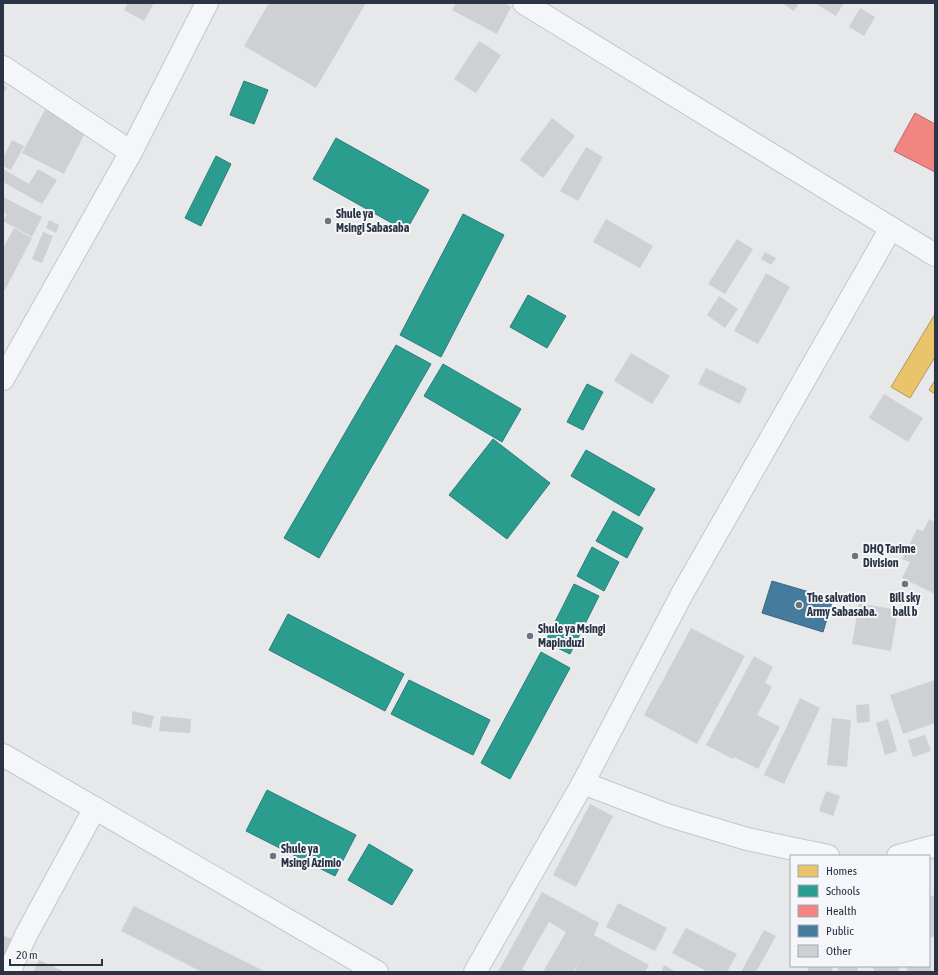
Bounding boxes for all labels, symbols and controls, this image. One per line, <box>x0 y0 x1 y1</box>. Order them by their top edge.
place label: Shule ya Msingi Sabasaba <box>336 207 410 235</box>
marker: Shule ya Msingi Sabasaba <box>323 216 333 226</box>
place label: DHQ Tarime Division <box>863 542 916 570</box>
marker: DHQ Tarime Division <box>850 551 860 561</box>
marker: Bill sky ball b <box>900 579 910 589</box>
place label: The salvation Army Sabasaba. <box>806 591 877 619</box>
place label: Bill sky ball b <box>890 591 921 619</box>
marker: The salvation Army Sabasaba. <box>794 600 804 610</box>
place label: Shule ya Msingi Mapinduzi <box>538 622 606 650</box>
marker: Shule ya Msingi Mapinduzi <box>525 631 535 641</box>
place label: Shule ya Msingi Azimio <box>281 842 342 870</box>
marker: Shule ya Msingi Azimio <box>268 851 278 861</box>
legend <box>790 855 930 967</box>
text: Homes <box>826 864 857 878</box>
text: Schools <box>826 884 860 898</box>
text: Health <box>826 904 856 918</box>
text: Public <box>826 924 854 938</box>
scale bar <box>10 941 102 967</box>
text: Other <box>826 944 852 958</box>
text: 20 m <box>16 948 38 962</box>

